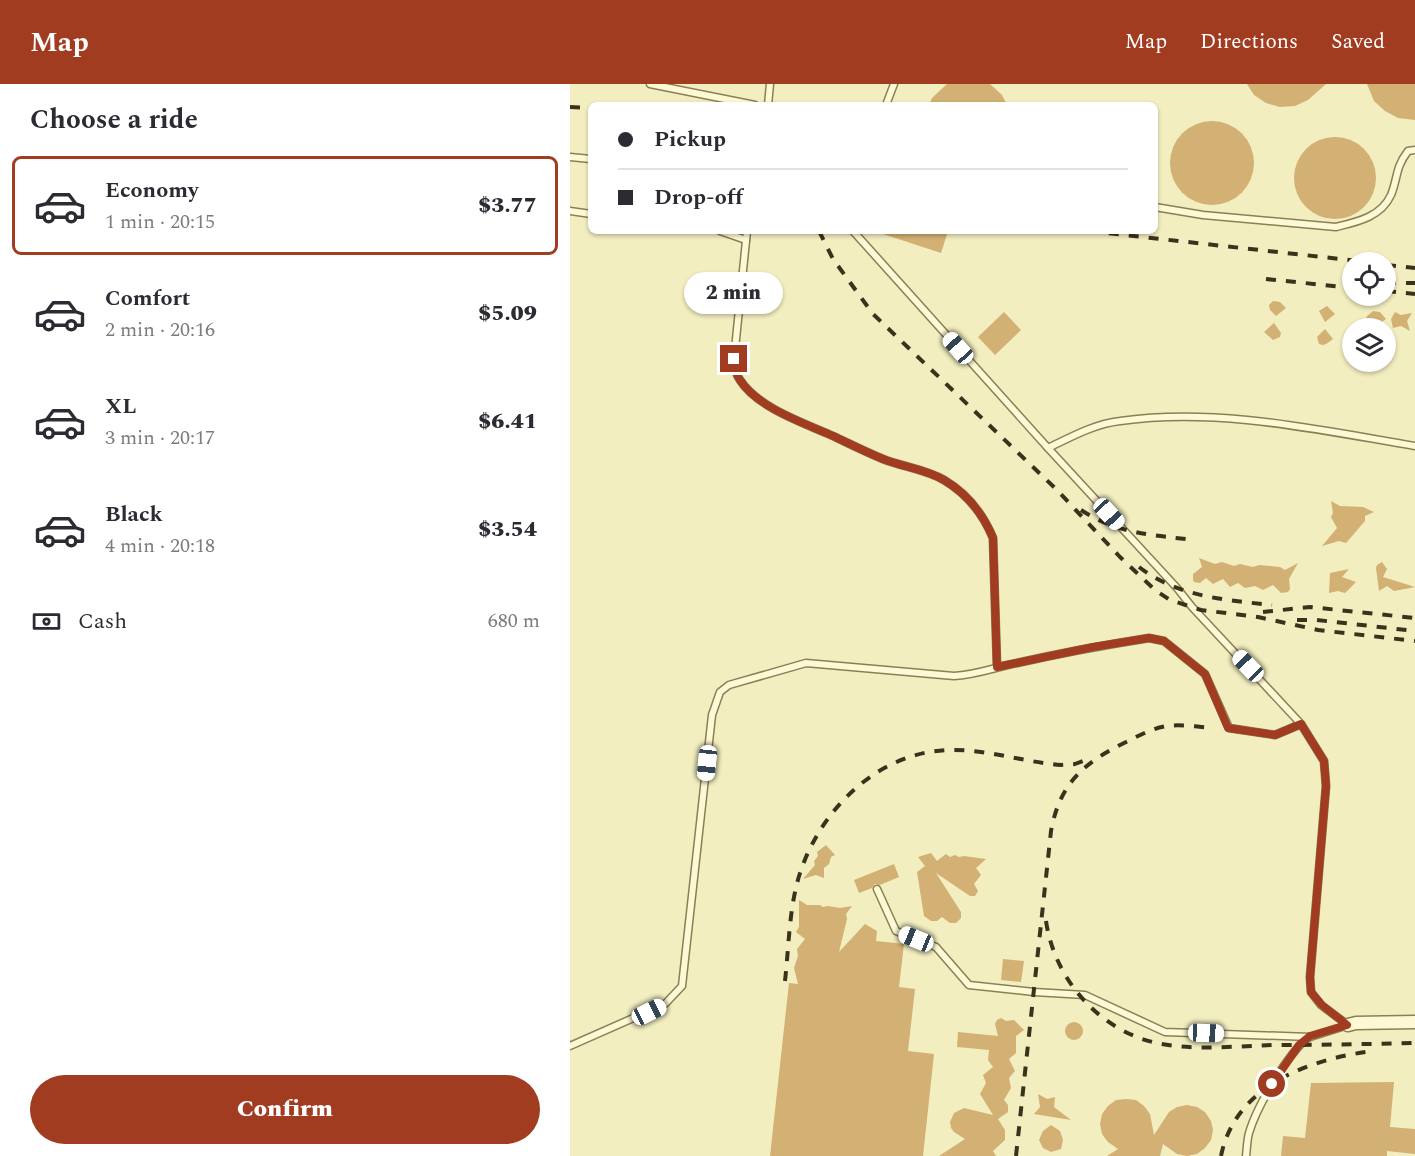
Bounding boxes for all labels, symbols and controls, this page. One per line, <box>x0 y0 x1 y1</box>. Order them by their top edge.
text: Map <box>30 21 89 64</box>
text: Map <box>1125 26 1167 58</box>
text: Directions <box>1200 26 1298 58</box>
text: Saved <box>1331 26 1385 58</box>
text: Choose a ride <box>30 99 198 141</box>
text: Pickup <box>654 123 726 156</box>
text: Economy <box>105 174 198 207</box>
icon: car <box>33 179 87 233</box>
text: Drop-off <box>654 181 743 214</box>
text: $3.77 <box>478 189 537 222</box>
text: 1 min · 20:15 <box>105 207 215 237</box>
map controls <box>1342 252 1396 372</box>
button: locate <box>1342 252 1396 306</box>
callout: 2 min <box>684 272 783 314</box>
text: 2 min <box>706 278 761 308</box>
text: Comfort <box>105 282 190 315</box>
icon: car <box>33 287 87 341</box>
text: $5.09 <box>478 297 537 330</box>
text: 2 min · 20:16 <box>105 315 215 345</box>
button: layers <box>1342 318 1396 372</box>
car <box>939 329 977 367</box>
route end <box>720 345 747 372</box>
text: XL <box>105 390 136 423</box>
icon: car <box>33 395 87 449</box>
text: $6.41 <box>478 405 537 438</box>
text: 3 min · 20:17 <box>105 423 215 453</box>
car <box>1090 495 1128 533</box>
text: Black <box>105 498 163 531</box>
icon: car <box>33 503 87 557</box>
text: $3.54 <box>478 513 537 546</box>
text: 4 min · 20:18 <box>105 531 215 561</box>
icon: cash <box>30 605 63 638</box>
text: Cash <box>78 605 127 638</box>
text: 680 m <box>488 606 540 636</box>
car <box>1229 647 1267 685</box>
car <box>696 744 718 782</box>
car <box>896 924 936 954</box>
car <box>629 996 669 1028</box>
car <box>1188 1023 1224 1043</box>
route start <box>1258 1070 1285 1097</box>
button: Confirm <box>30 1075 540 1144</box>

